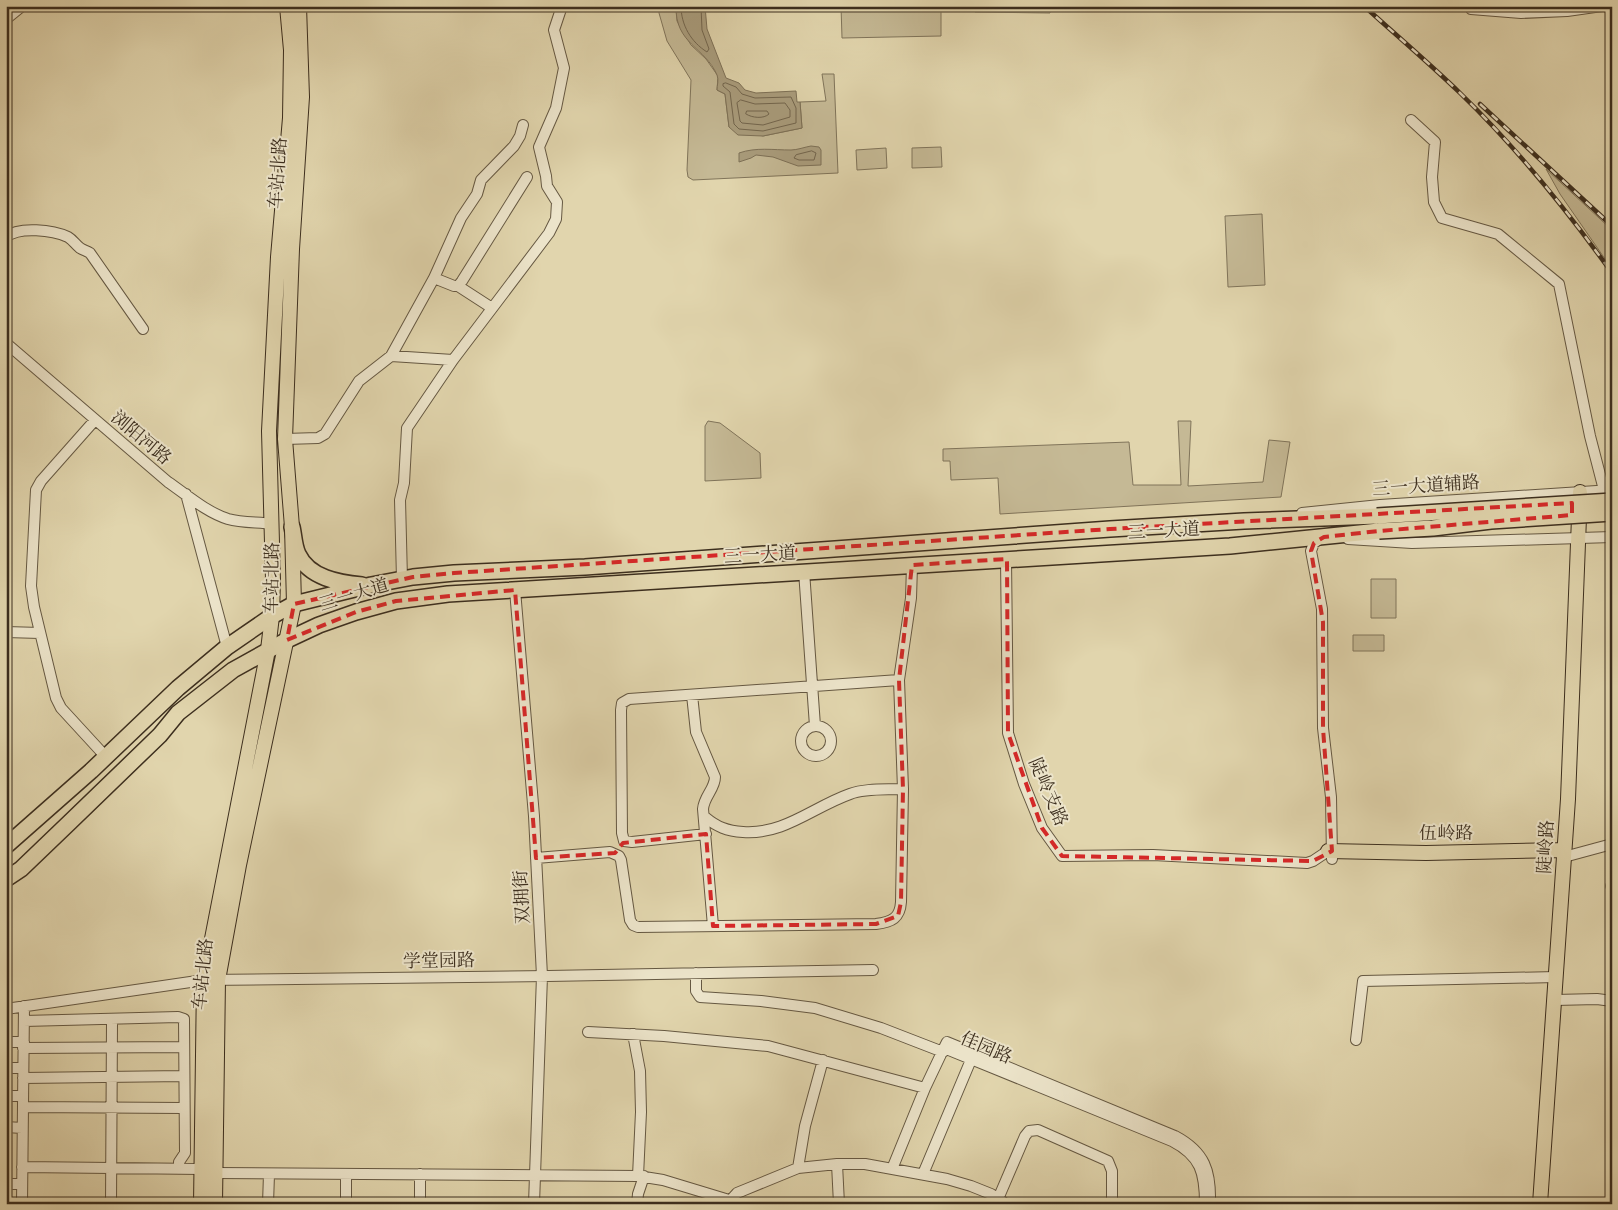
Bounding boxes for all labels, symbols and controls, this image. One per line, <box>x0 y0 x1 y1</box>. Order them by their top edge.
street label: 车站北路 <box>264 136 292 210</box>
street label: 浏阳河路 <box>106 406 176 470</box>
street label: 三一大道辅路 <box>1371 471 1481 501</box>
street label: 三一大道 <box>1127 518 1201 544</box>
street label: 车站北路 <box>260 542 284 614</box>
street label: 三一大道 <box>723 542 797 568</box>
street label: 三一大道 <box>316 573 392 617</box>
street label: 陡岭支路 <box>1023 754 1073 830</box>
street label: 陡岭路 <box>1533 819 1559 875</box>
street label: 伍岭路 <box>1419 822 1473 845</box>
street label: 双拥街 <box>509 869 535 925</box>
street label: 车站北路 <box>188 937 218 1011</box>
street label: 学堂园路 <box>403 949 475 973</box>
street label: 佳园路 <box>957 1027 1015 1069</box>

